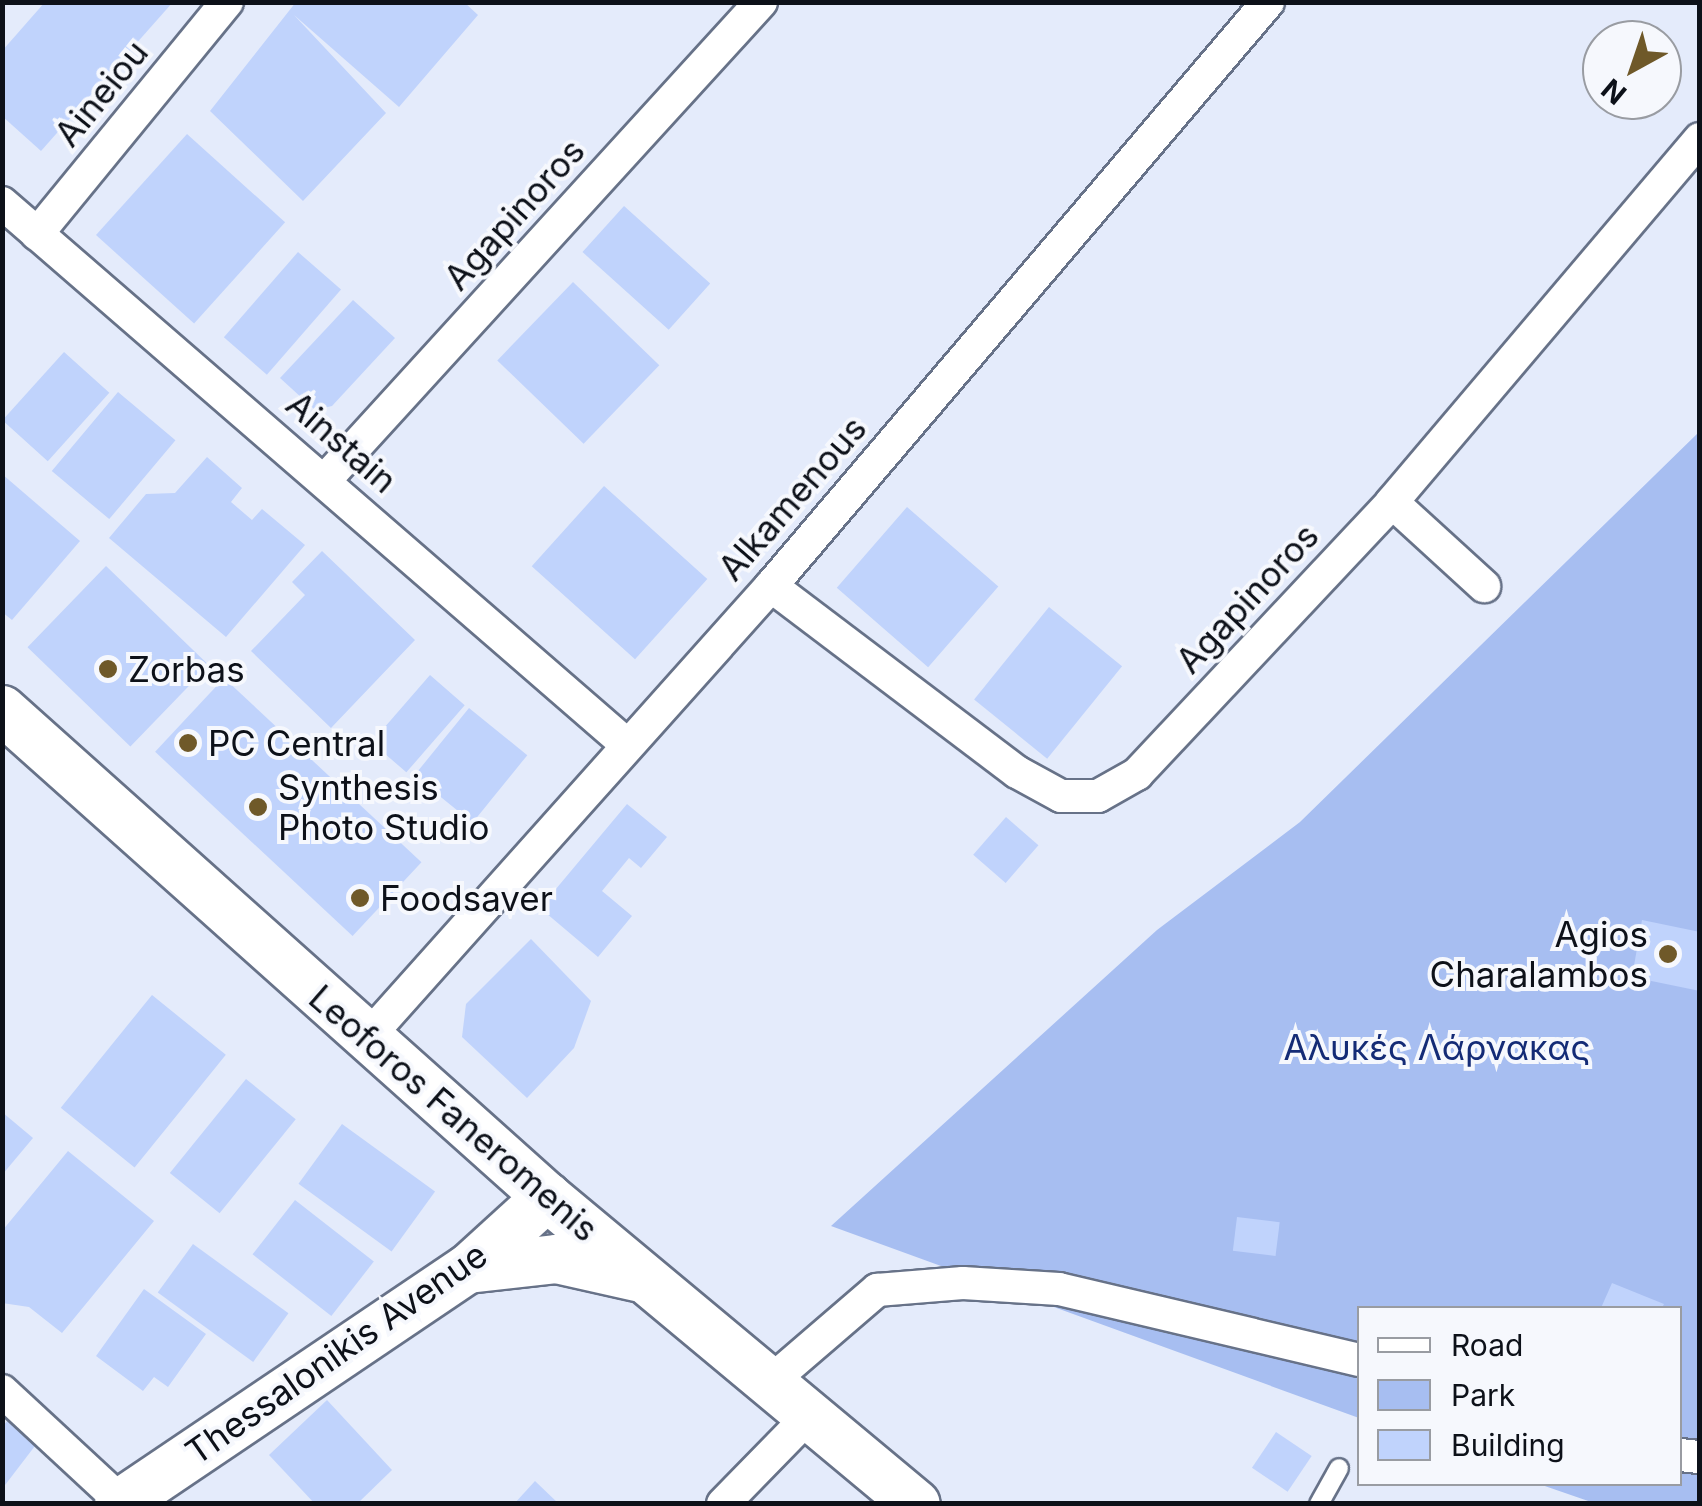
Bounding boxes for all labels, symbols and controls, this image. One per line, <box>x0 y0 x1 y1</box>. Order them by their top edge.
north arrow <box>1582 20 1682 120</box>
street label: Aineiou <box>46 32 156 154</box>
text: N <box>1595 72 1633 111</box>
street label: Agapinoros <box>435 130 593 298</box>
street label: Ainstain <box>278 383 406 501</box>
street label: Alkamenous <box>709 407 875 589</box>
street label: Agapinoros <box>1167 515 1327 681</box>
place label: Zorbas <box>128 648 245 690</box>
marker: Zorbas <box>97 658 119 680</box>
place label: PC Central <box>208 722 385 764</box>
marker: PC Central <box>177 732 199 754</box>
place label: Synthesis Photo Studio <box>278 766 489 848</box>
marker: Synthesis Photo Studio <box>247 796 269 818</box>
place label: Foodsaver <box>380 877 553 919</box>
marker: Foodsaver <box>349 887 371 909</box>
place label: Agios Charalambos <box>1430 913 1648 995</box>
marker: Agios Charalambos <box>1657 943 1679 965</box>
street label: Leoforos Faneromenis <box>301 976 607 1250</box>
park label: Αλυκές Λάρνακας <box>1283 1026 1591 1068</box>
street label: Thessalonikis Avenue <box>177 1233 495 1473</box>
legend <box>1357 1306 1682 1486</box>
text: Road <box>1451 1327 1523 1363</box>
text: Park <box>1451 1377 1515 1413</box>
text: Building <box>1451 1427 1565 1463</box>

